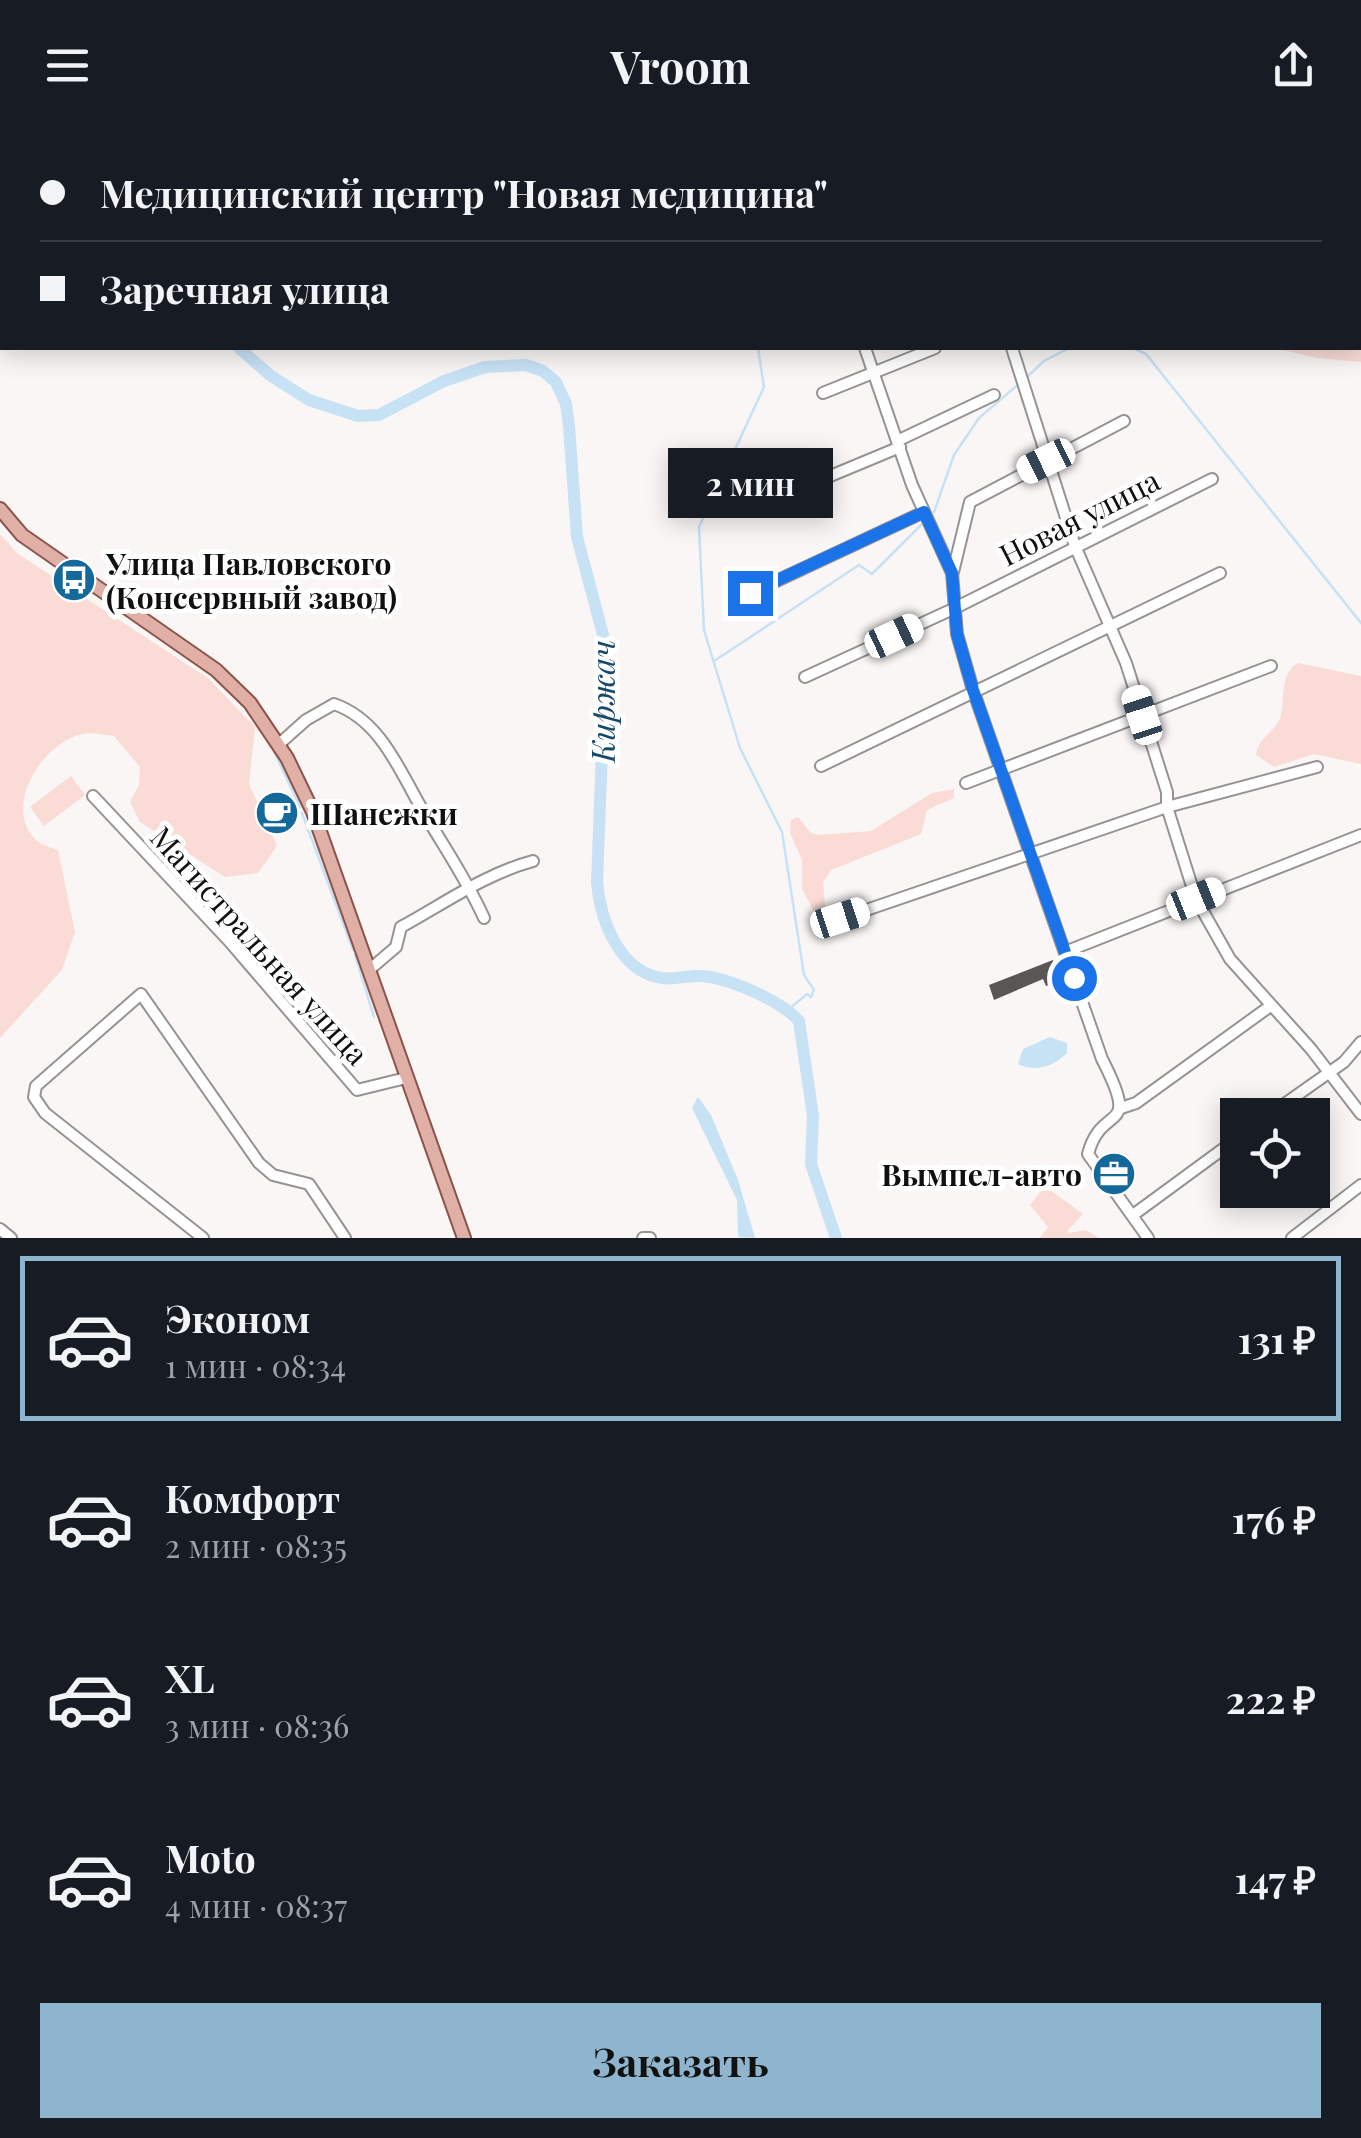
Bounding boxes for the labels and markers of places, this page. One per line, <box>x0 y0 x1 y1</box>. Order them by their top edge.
place label: Улица Павловского (Консервный завод) <box>105 543 397 617</box>
bus stop icon: Улица Павловского (Консервный завод) <box>51 557 97 603</box>
cafe icon: Шанежки <box>254 790 300 836</box>
place label: Шанежки <box>310 793 458 833</box>
office icon: Вымпел-авто <box>1091 1151 1137 1197</box>
place label: Вымпел-авто <box>881 1154 1082 1194</box>

